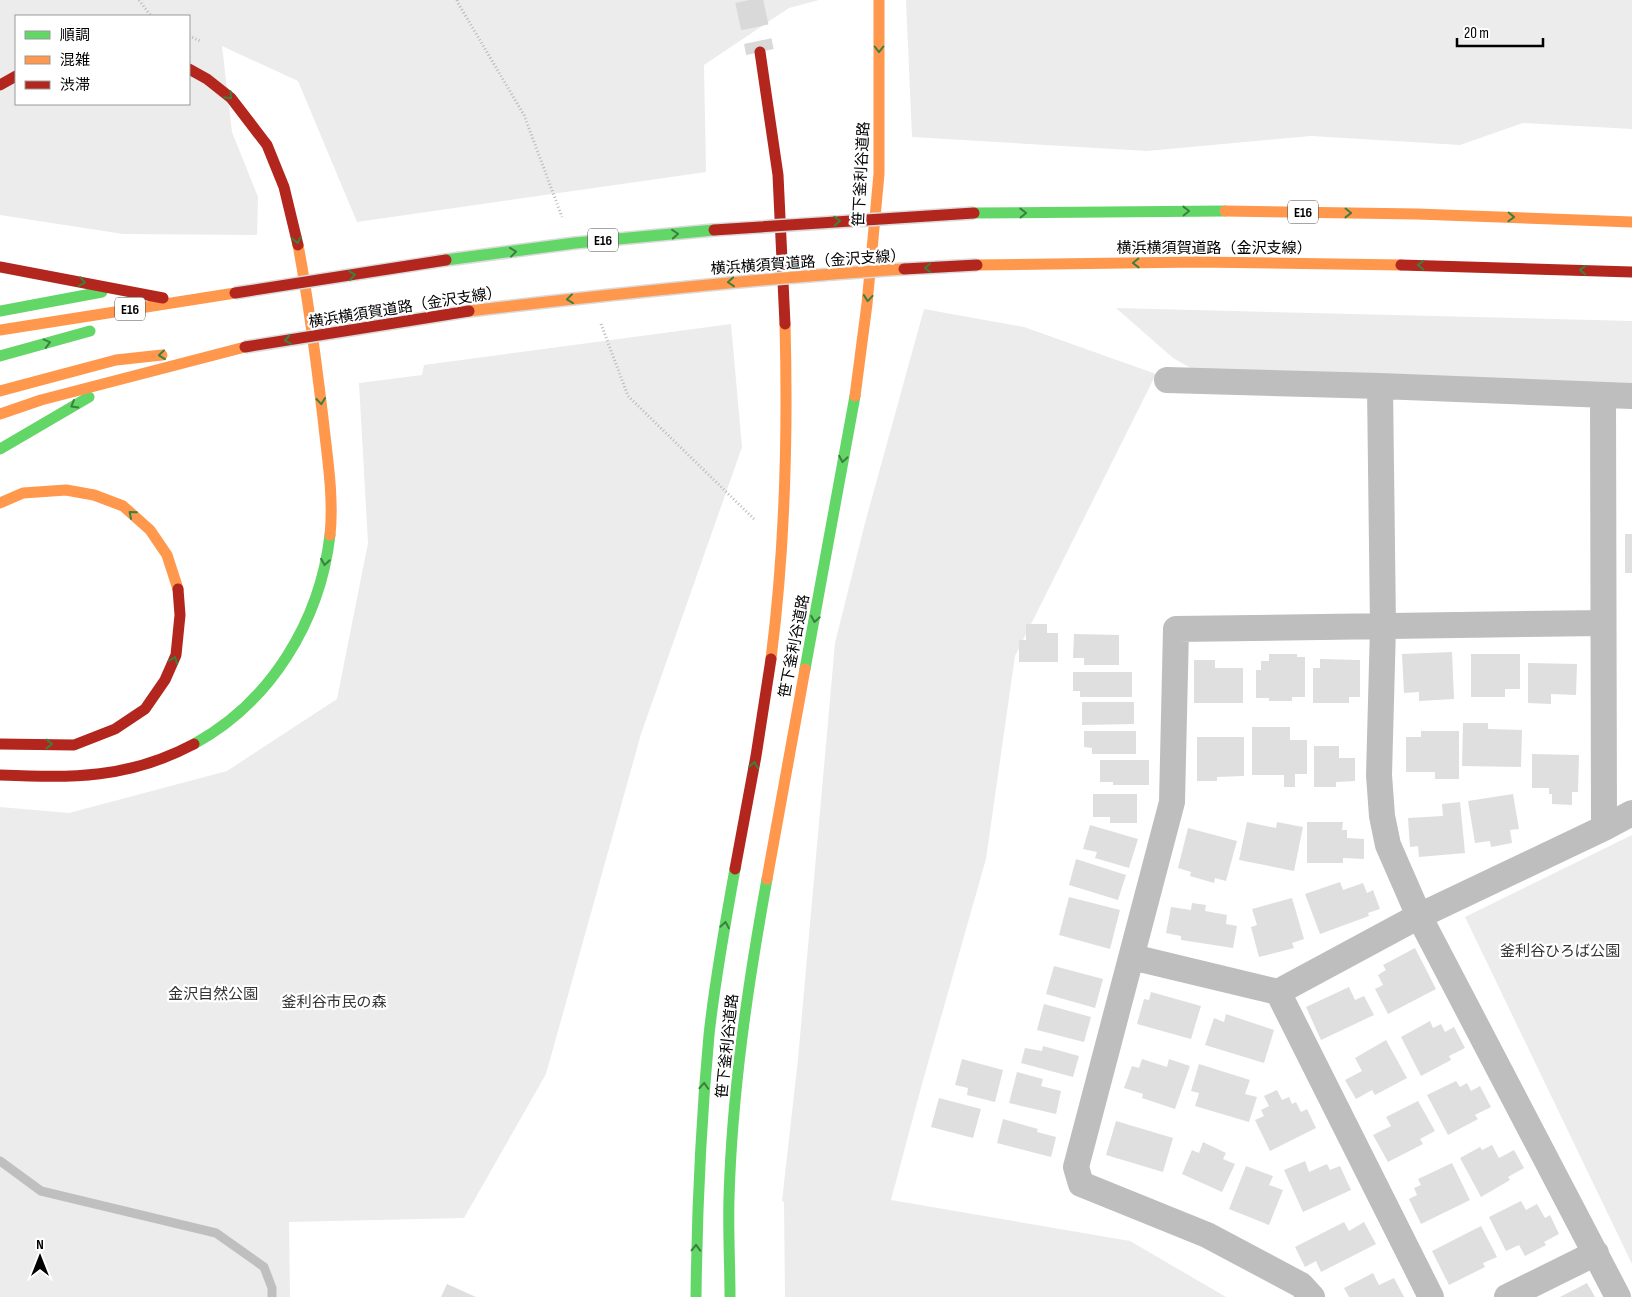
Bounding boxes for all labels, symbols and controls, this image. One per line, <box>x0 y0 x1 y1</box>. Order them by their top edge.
legend <box>15 15 190 105</box>
scale bar <box>1457 15 1543 47</box>
text: 20 m <box>1464 24 1489 43</box>
text: 順調 <box>60 26 90 45</box>
one-way arrow <box>874 45 884 53</box>
text: 混雑 <box>60 51 90 70</box>
text: 渋滞 <box>60 76 90 95</box>
one-way arrow <box>223 90 232 99</box>
street label: 笹下釜利谷道路 <box>849 121 874 227</box>
road number: E16 <box>1288 200 1318 223</box>
one-way arrow <box>1182 206 1190 216</box>
one-way arrow <box>1019 207 1027 218</box>
one-way arrow <box>1344 208 1352 218</box>
one-way arrow <box>1507 212 1515 223</box>
one-way arrow <box>833 216 841 227</box>
road number: E16 <box>588 228 618 252</box>
one-way arrow <box>671 228 679 239</box>
one-way arrow <box>291 235 302 244</box>
street label: 横浜横須賀道路（金沢支線） <box>1116 239 1312 258</box>
street label: 横浜横須賀道路（金沢支線） <box>710 246 906 279</box>
one-way arrow <box>509 247 517 258</box>
one-way arrow <box>1132 258 1140 268</box>
one-way arrow <box>1417 260 1424 270</box>
one-way arrow <box>924 263 932 274</box>
one-way arrow <box>1579 265 1587 276</box>
one-way arrow <box>348 270 357 280</box>
one-way arrow <box>78 276 87 287</box>
one-way arrow <box>727 276 735 287</box>
street label: 横浜横須賀道路（金沢支線） <box>307 283 503 332</box>
one-way arrow <box>566 293 574 304</box>
one-way arrow <box>862 295 873 303</box>
road number: E16 <box>115 298 145 320</box>
one-way arrow <box>284 334 292 345</box>
one-way arrow <box>43 338 51 349</box>
one-way arrow <box>158 349 166 360</box>
one-way arrow <box>315 397 326 405</box>
one-way arrow <box>70 399 79 409</box>
one-way arrow <box>839 455 849 463</box>
one-way arrow <box>128 511 137 520</box>
one-way arrow <box>321 558 331 567</box>
street label: 笹下釜利谷道路 <box>775 593 814 699</box>
one-way arrow <box>810 614 820 623</box>
one-way arrow <box>168 656 178 665</box>
one-way arrow <box>45 739 53 749</box>
one-way arrow <box>749 761 759 769</box>
one-way arrow <box>720 921 730 929</box>
park label: 釜利谷ひろば公園 <box>1500 942 1620 961</box>
park label: 金沢自然公園 <box>168 985 258 1004</box>
park label: 釜利谷市民の森 <box>281 993 387 1012</box>
street label: 笹下釜利谷道路 <box>713 993 742 1099</box>
one-way arrow <box>698 1082 709 1090</box>
north arrow <box>15 1232 65 1282</box>
text: N <box>36 1236 44 1253</box>
one-way arrow <box>691 1244 701 1252</box>

